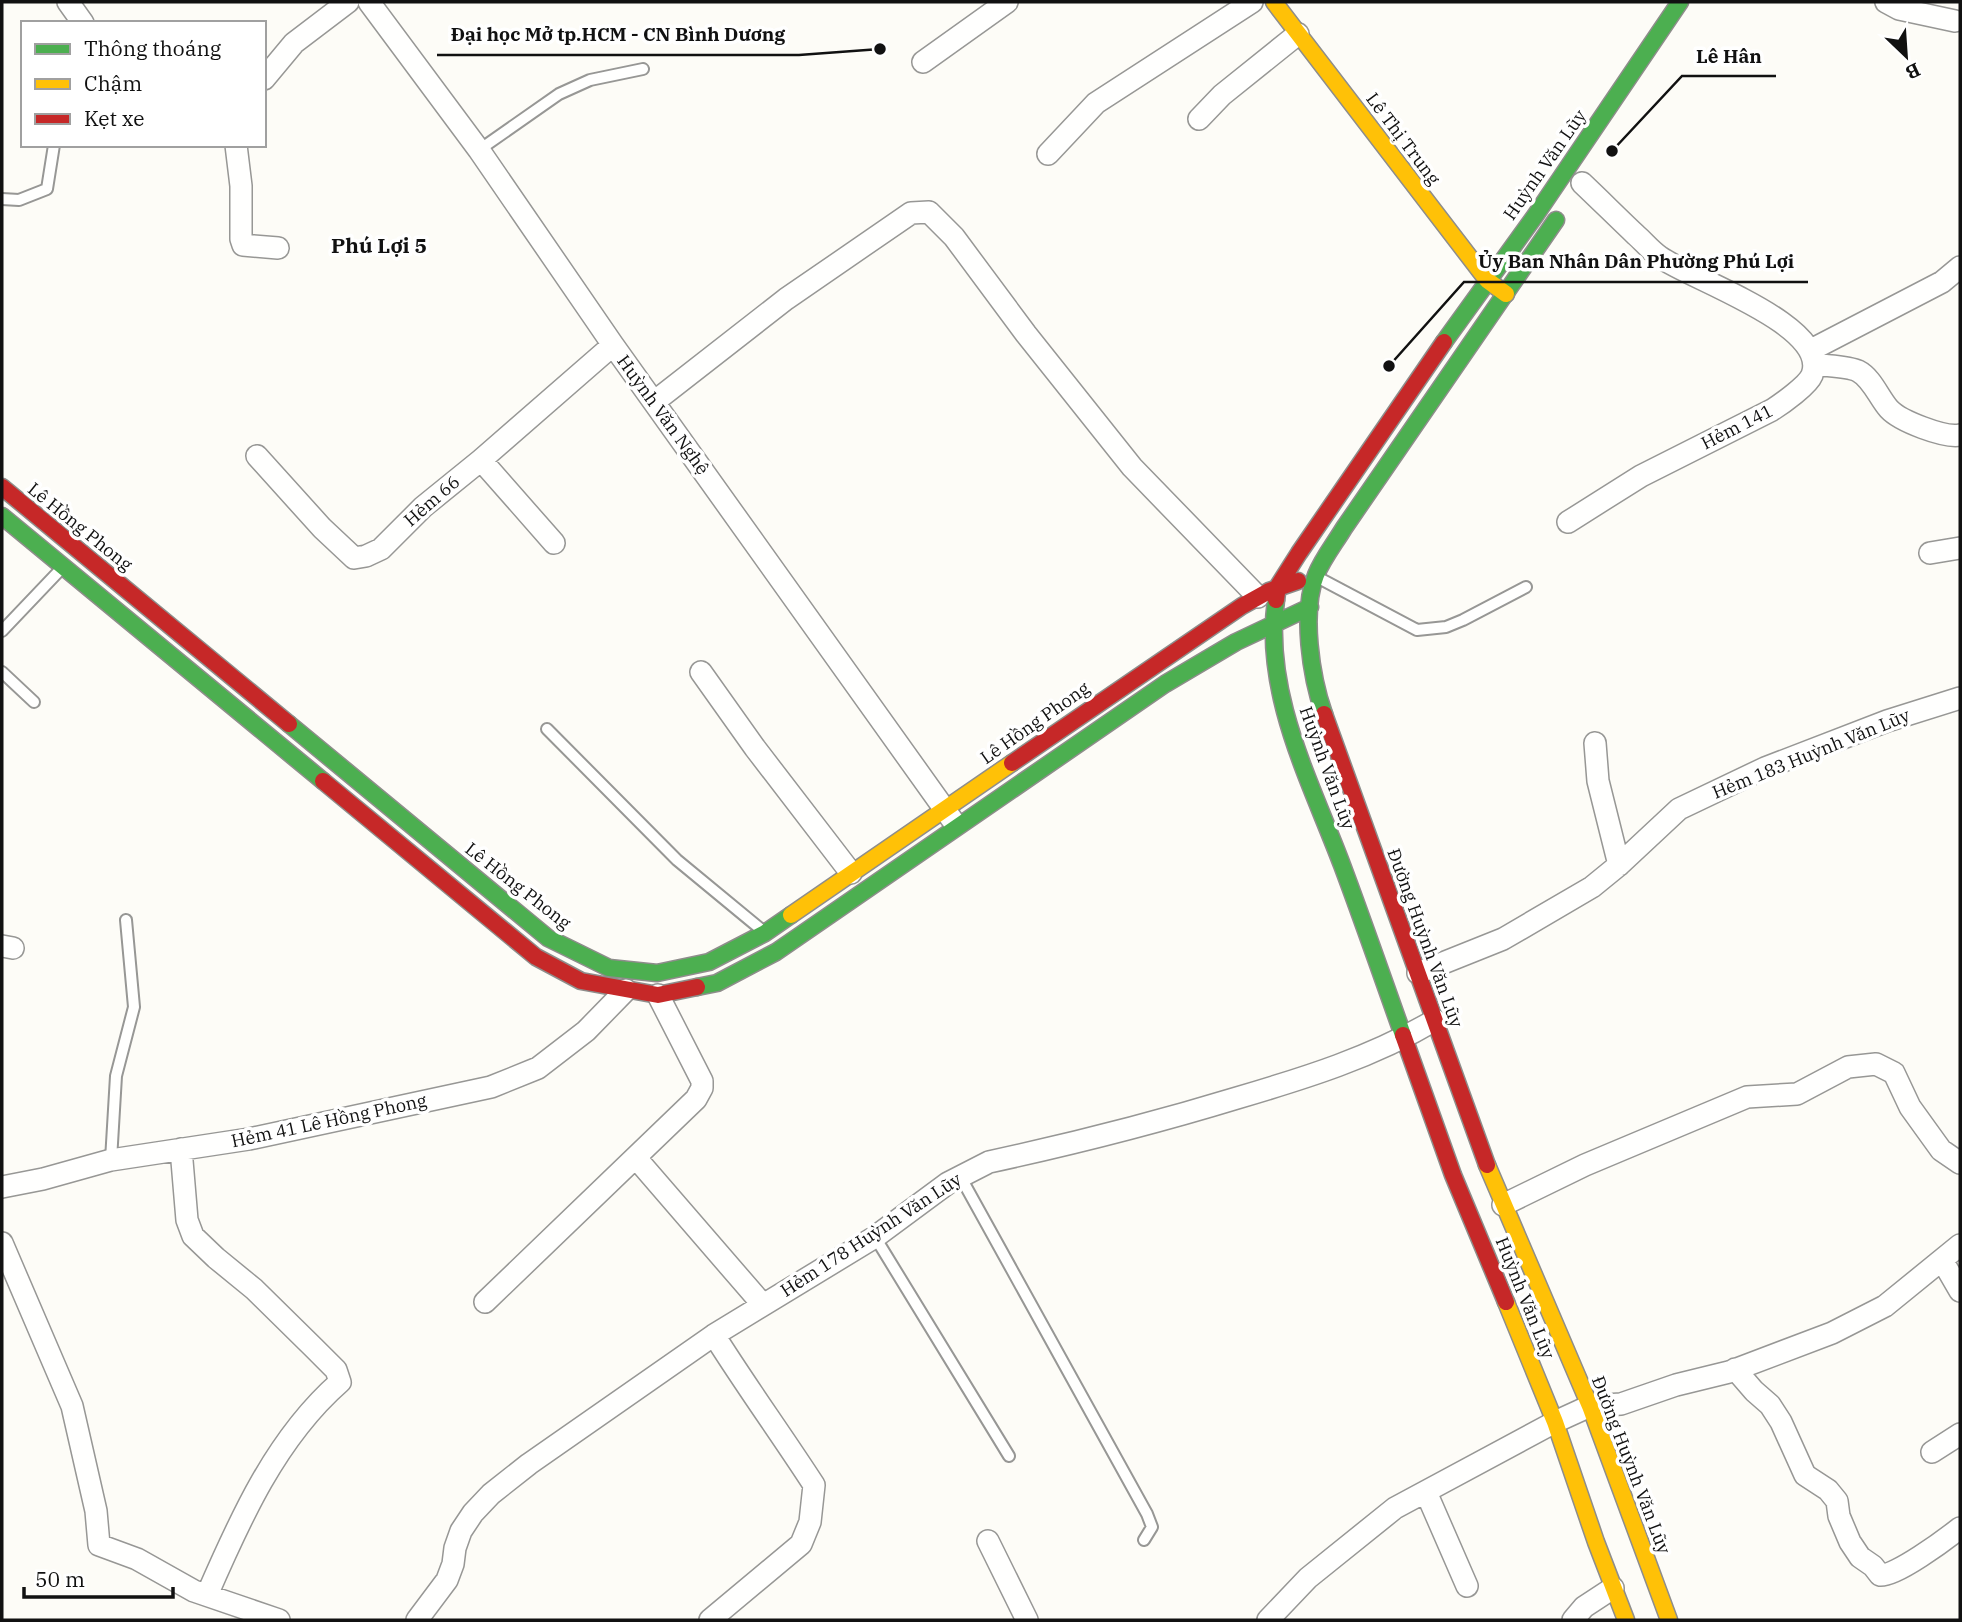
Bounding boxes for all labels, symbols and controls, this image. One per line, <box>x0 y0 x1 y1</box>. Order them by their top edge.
callout: Đại học Mở tp.HCM - CN Bình Dương <box>437 15 799 55</box>
legend <box>21 21 266 147</box>
north arrow <box>1871 21 1941 91</box>
text: Đại học Mở tp.HCM - CN Bình Dương <box>451 22 785 46</box>
text: Thông thoáng <box>84 34 222 62</box>
callout: Lê Hân <box>1682 36 1776 76</box>
text: Lê Hân <box>1696 44 1762 68</box>
text: B <box>1902 58 1924 85</box>
text: Chậm <box>84 69 142 97</box>
street label: Lê Thị Trung <box>1361 88 1446 190</box>
text: Kẹt xe <box>84 104 145 132</box>
street label: Huỳnh Văn Lũy <box>1498 105 1591 224</box>
district label: Phú Lợi 5 <box>331 231 427 259</box>
callout: Ủy Ban Nhân Dân Phường Phú Lợi <box>1464 242 1808 282</box>
text: Ủy Ban Nhân Dân Phường Phú Lợi <box>1478 249 1794 273</box>
street label: Huỳnh Văn Nghệ <box>612 350 715 479</box>
street label: Hẻm 141 <box>1697 399 1777 454</box>
street label: Hẻm 66 <box>399 470 464 531</box>
street label: Lê Hồng Phong <box>23 477 138 576</box>
street label: Lê Hồng Phong <box>976 676 1094 769</box>
street label: Huỳnh Văn Lũy <box>1295 703 1361 833</box>
street label: Hẻm 183 Huỳnh Văn Lũy <box>1709 703 1913 804</box>
street label: Lê Hồng Phong <box>461 837 576 934</box>
street label: Đường Huỳnh Văn Lũy <box>1382 845 1469 1031</box>
street label: Hẻm 41 Lê Hồng Phong <box>229 1089 429 1152</box>
street label: Hẻm 178 Huỳnh Văn Lũy <box>776 1167 966 1302</box>
street label: Huỳnh Văn Lũy <box>1491 1234 1561 1362</box>
street label: Đường Huỳnh Văn Lũy <box>1587 1373 1676 1557</box>
scale bar <box>24 1556 173 1600</box>
text: 50 m <box>35 1565 85 1593</box>

